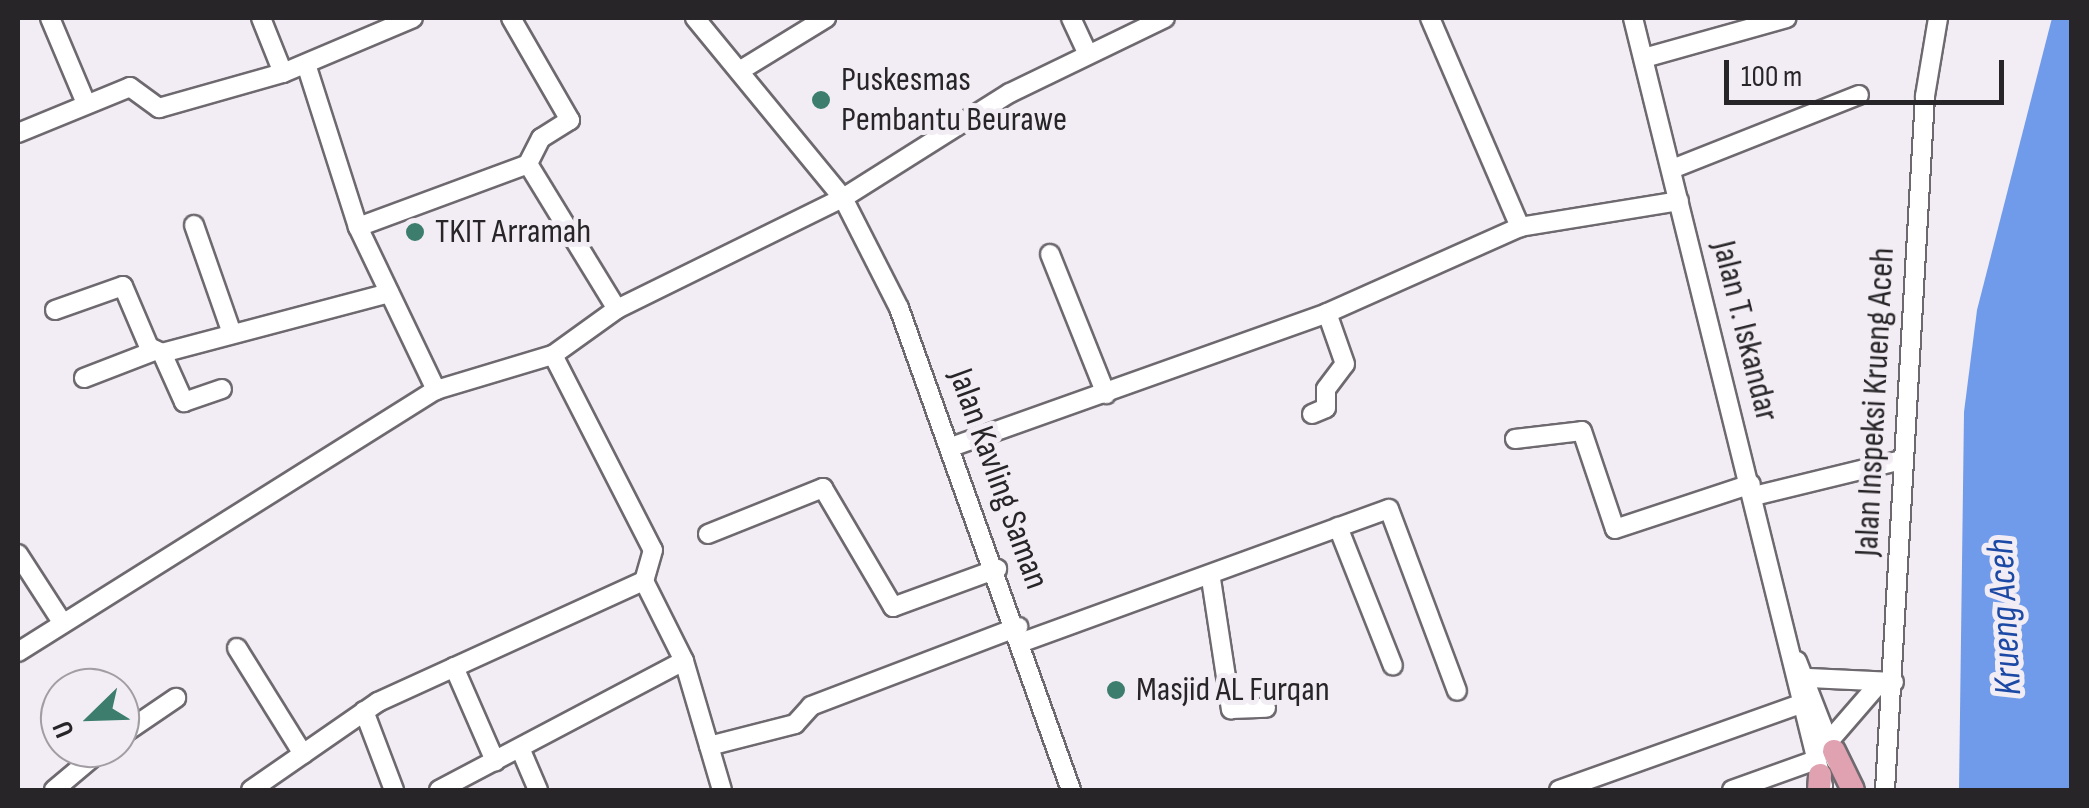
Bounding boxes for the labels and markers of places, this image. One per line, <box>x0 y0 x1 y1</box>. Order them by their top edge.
place label: Puskesmas Pembantu Beurawe <box>841 59 1067 141</box>
marker: Puskesmas Pembantu Beurawe <box>810 89 832 111</box>
place label: TKIT Arramah <box>435 211 591 253</box>
marker: TKIT Arramah <box>404 221 426 243</box>
place label: Masjid AL Furqan <box>1136 669 1330 711</box>
marker: Masjid AL Furqan <box>1105 679 1127 701</box>

